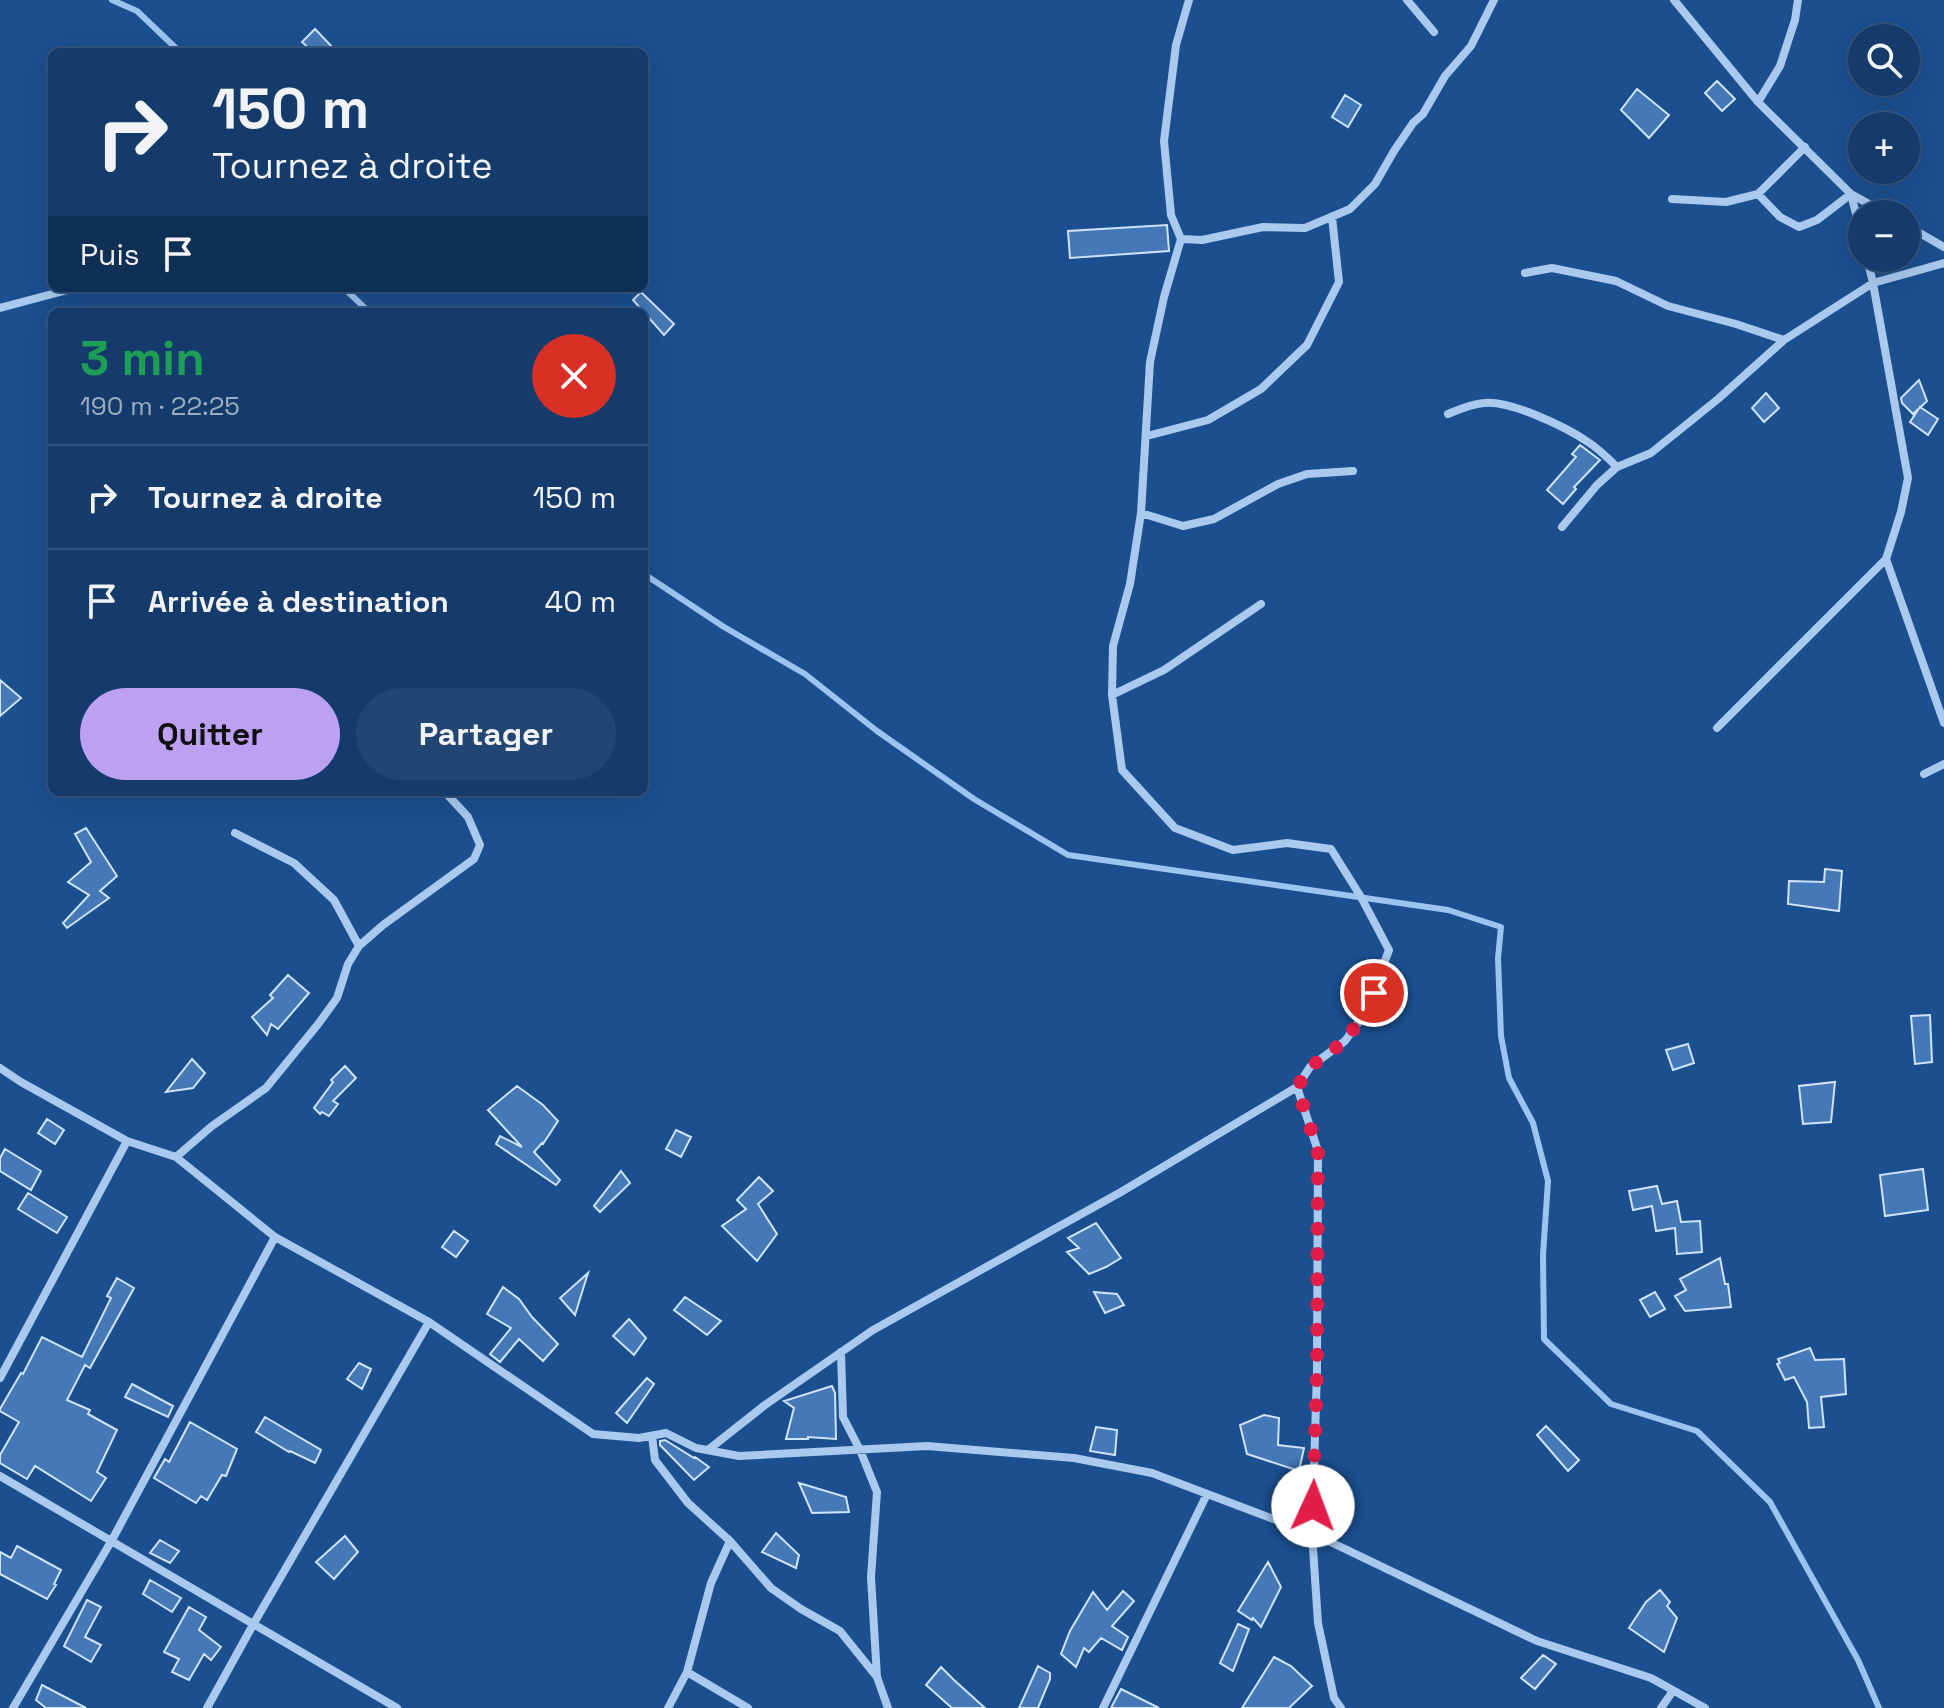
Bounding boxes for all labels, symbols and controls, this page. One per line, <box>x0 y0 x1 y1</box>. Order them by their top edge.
map controls <box>1848 24 1920 272</box>
button: search <box>1848 24 1920 96</box>
text: 150 m <box>212 73 369 144</box>
icon: right <box>80 80 184 184</box>
button: + <box>1848 112 1920 184</box>
text: Tournez à droite <box>212 143 493 189</box>
button: − <box>1848 200 1920 272</box>
icon: arrive <box>156 232 200 276</box>
text: Puis <box>80 235 140 274</box>
text: 3 min <box>80 328 205 389</box>
button: close <box>532 334 616 418</box>
text: 190 m · 22:25 <box>80 389 240 423</box>
icon: right <box>80 475 124 519</box>
text: Tournez à droite <box>148 478 382 517</box>
text: 150 m <box>533 478 616 517</box>
icon: arrive <box>80 579 124 623</box>
text: Arrivée à destination <box>148 582 449 621</box>
text: 40 m <box>545 582 616 621</box>
button: Quitter <box>80 688 340 780</box>
button: Partager <box>356 688 616 780</box>
pin <box>1340 959 1408 1027</box>
icon: arrive <box>1352 971 1396 1015</box>
position arrow <box>1271 1464 1355 1548</box>

